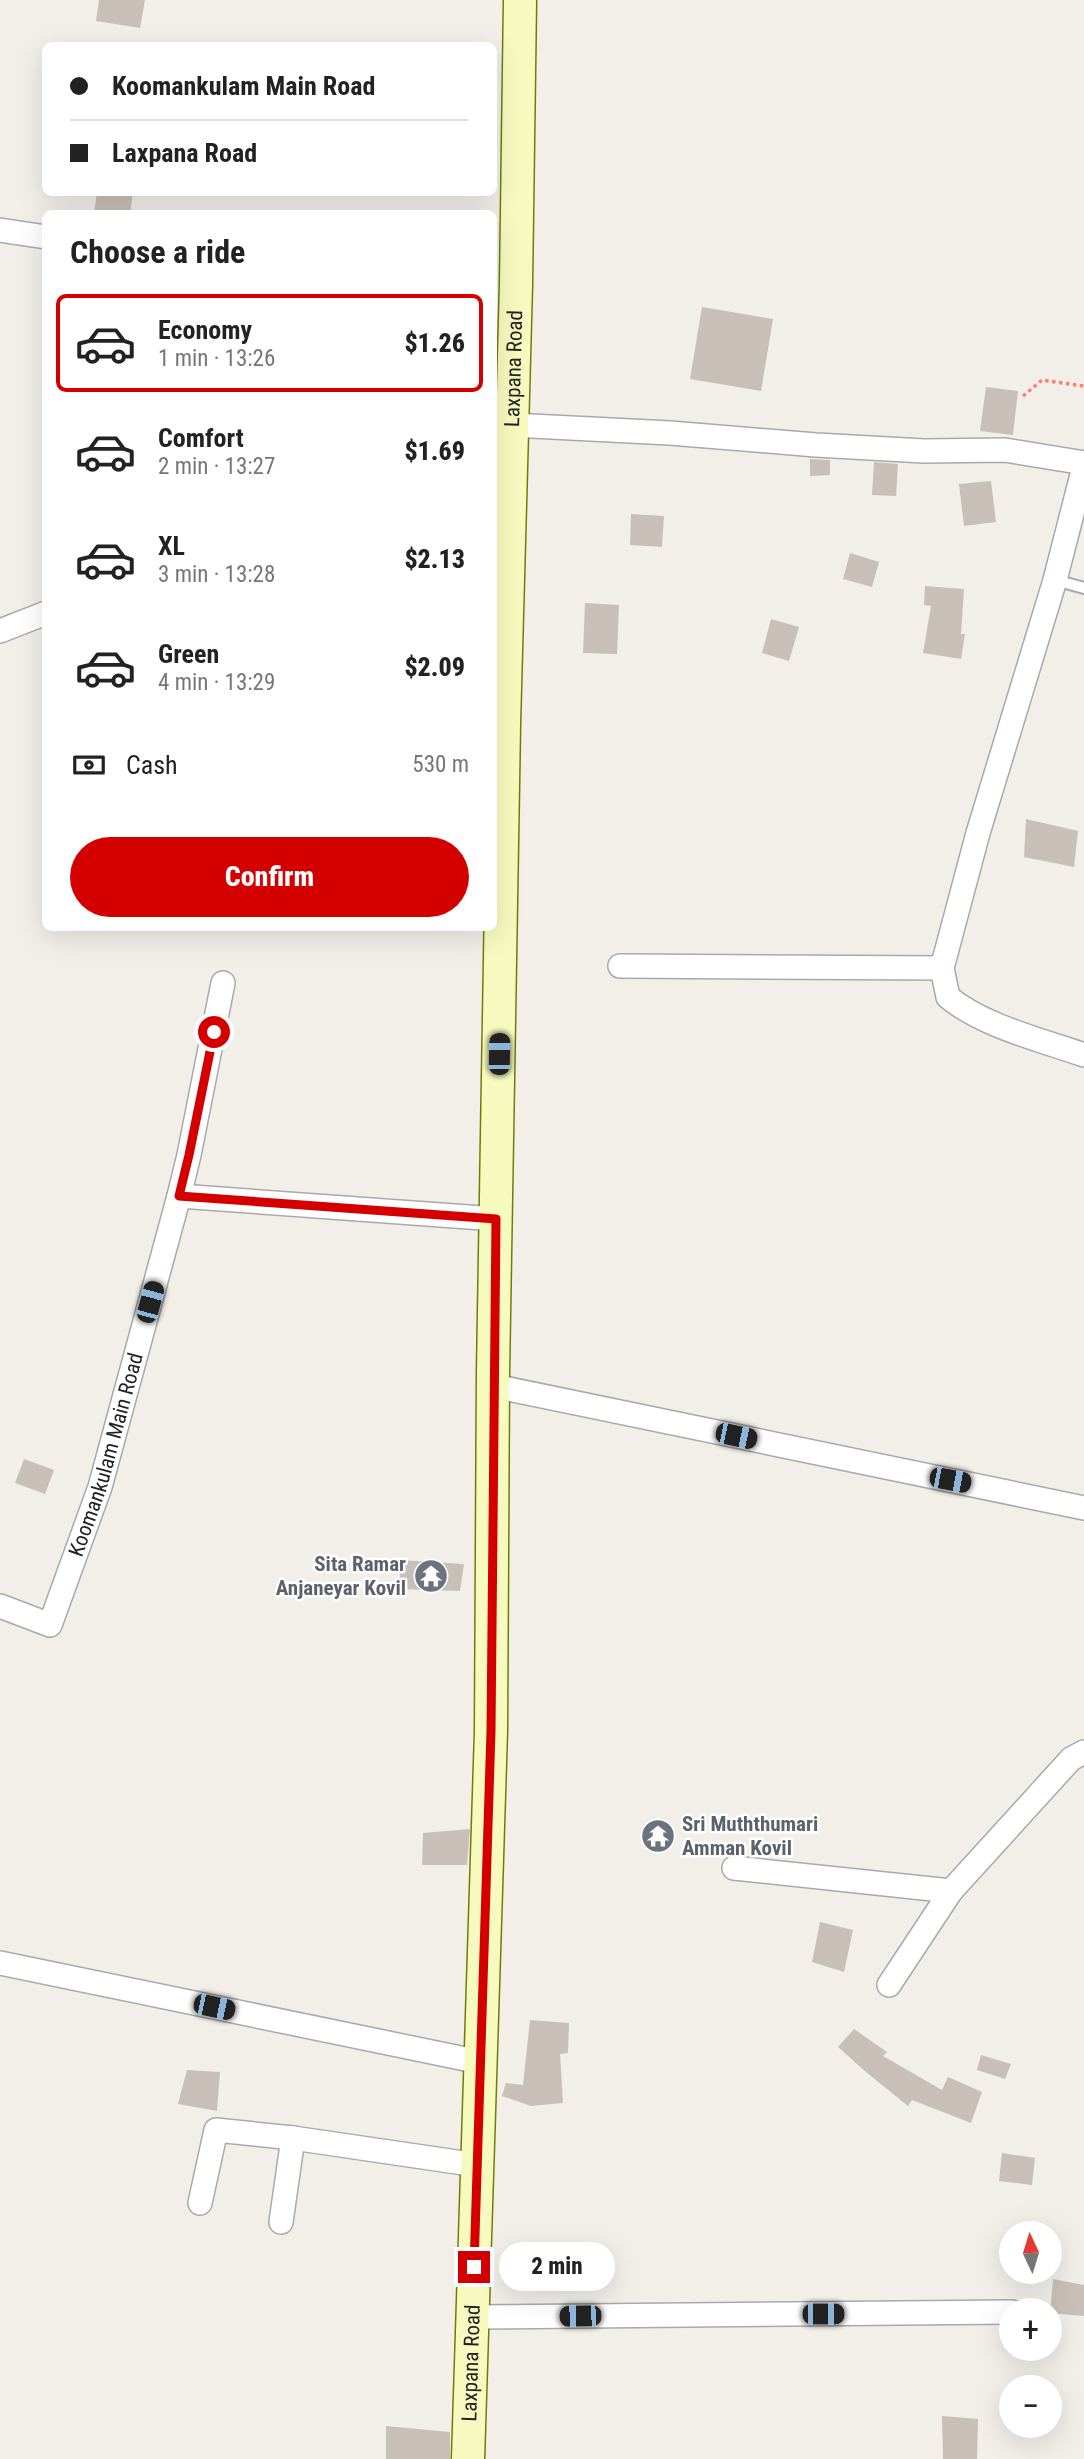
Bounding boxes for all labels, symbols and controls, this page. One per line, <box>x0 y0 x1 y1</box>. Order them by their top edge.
text: Koomankulam Main Road <box>112 71 375 101</box>
text: Laxpana Road <box>112 138 257 168</box>
text: Choose a ride <box>70 233 245 271</box>
street label: Laxpana Road <box>500 310 527 427</box>
icon: car <box>74 312 137 375</box>
text: Economy <box>158 315 252 345</box>
text: $1.26 <box>404 328 465 358</box>
text: 1 min · 13:26 <box>158 345 275 372</box>
icon: car <box>74 420 137 483</box>
text: Comfort <box>158 423 244 453</box>
text: $1.69 <box>404 436 465 466</box>
text: 2 min · 13:27 <box>158 453 275 480</box>
icon: car <box>74 528 137 591</box>
text: XL <box>158 531 185 561</box>
text: $2.13 <box>404 544 465 574</box>
text: 3 min · 13:28 <box>158 561 275 588</box>
icon: car <box>74 636 137 699</box>
text: Green <box>158 639 219 669</box>
text: $2.09 <box>404 652 465 682</box>
text: 4 min · 13:29 <box>158 669 275 696</box>
icon: cash <box>70 746 108 784</box>
text: Cash <box>126 750 178 780</box>
text: 530 m <box>412 751 469 778</box>
button: Confirm <box>70 837 469 917</box>
route start <box>198 1016 230 1048</box>
car <box>489 1033 510 1075</box>
car <box>135 1279 166 1325</box>
street label: Koomankulam Main Road <box>64 1350 148 1560</box>
car <box>714 1421 759 1451</box>
car <box>928 1466 973 1494</box>
place label: Sita Ramar Anjaneyar Kovil <box>276 1552 406 1600</box>
temple icon: Sita Ramar Anjaneyar Kovil <box>412 1557 450 1595</box>
place label: Sri Muththumari Amman Kovil <box>682 1812 818 1860</box>
temple icon: Sri Muththumari Amman Kovil <box>639 1817 677 1855</box>
car <box>192 1992 237 2022</box>
north arrow <box>999 2221 1062 2284</box>
map controls <box>999 2221 1062 2438</box>
callout: 2 min <box>498 2242 614 2292</box>
route end <box>458 2251 490 2283</box>
text: 2 min <box>531 2253 583 2280</box>
button: + <box>999 2298 1062 2361</box>
street label: Laxpana Road <box>457 2304 485 2422</box>
car <box>803 2304 845 2325</box>
car <box>559 2305 602 2327</box>
button: − <box>999 2375 1062 2438</box>

